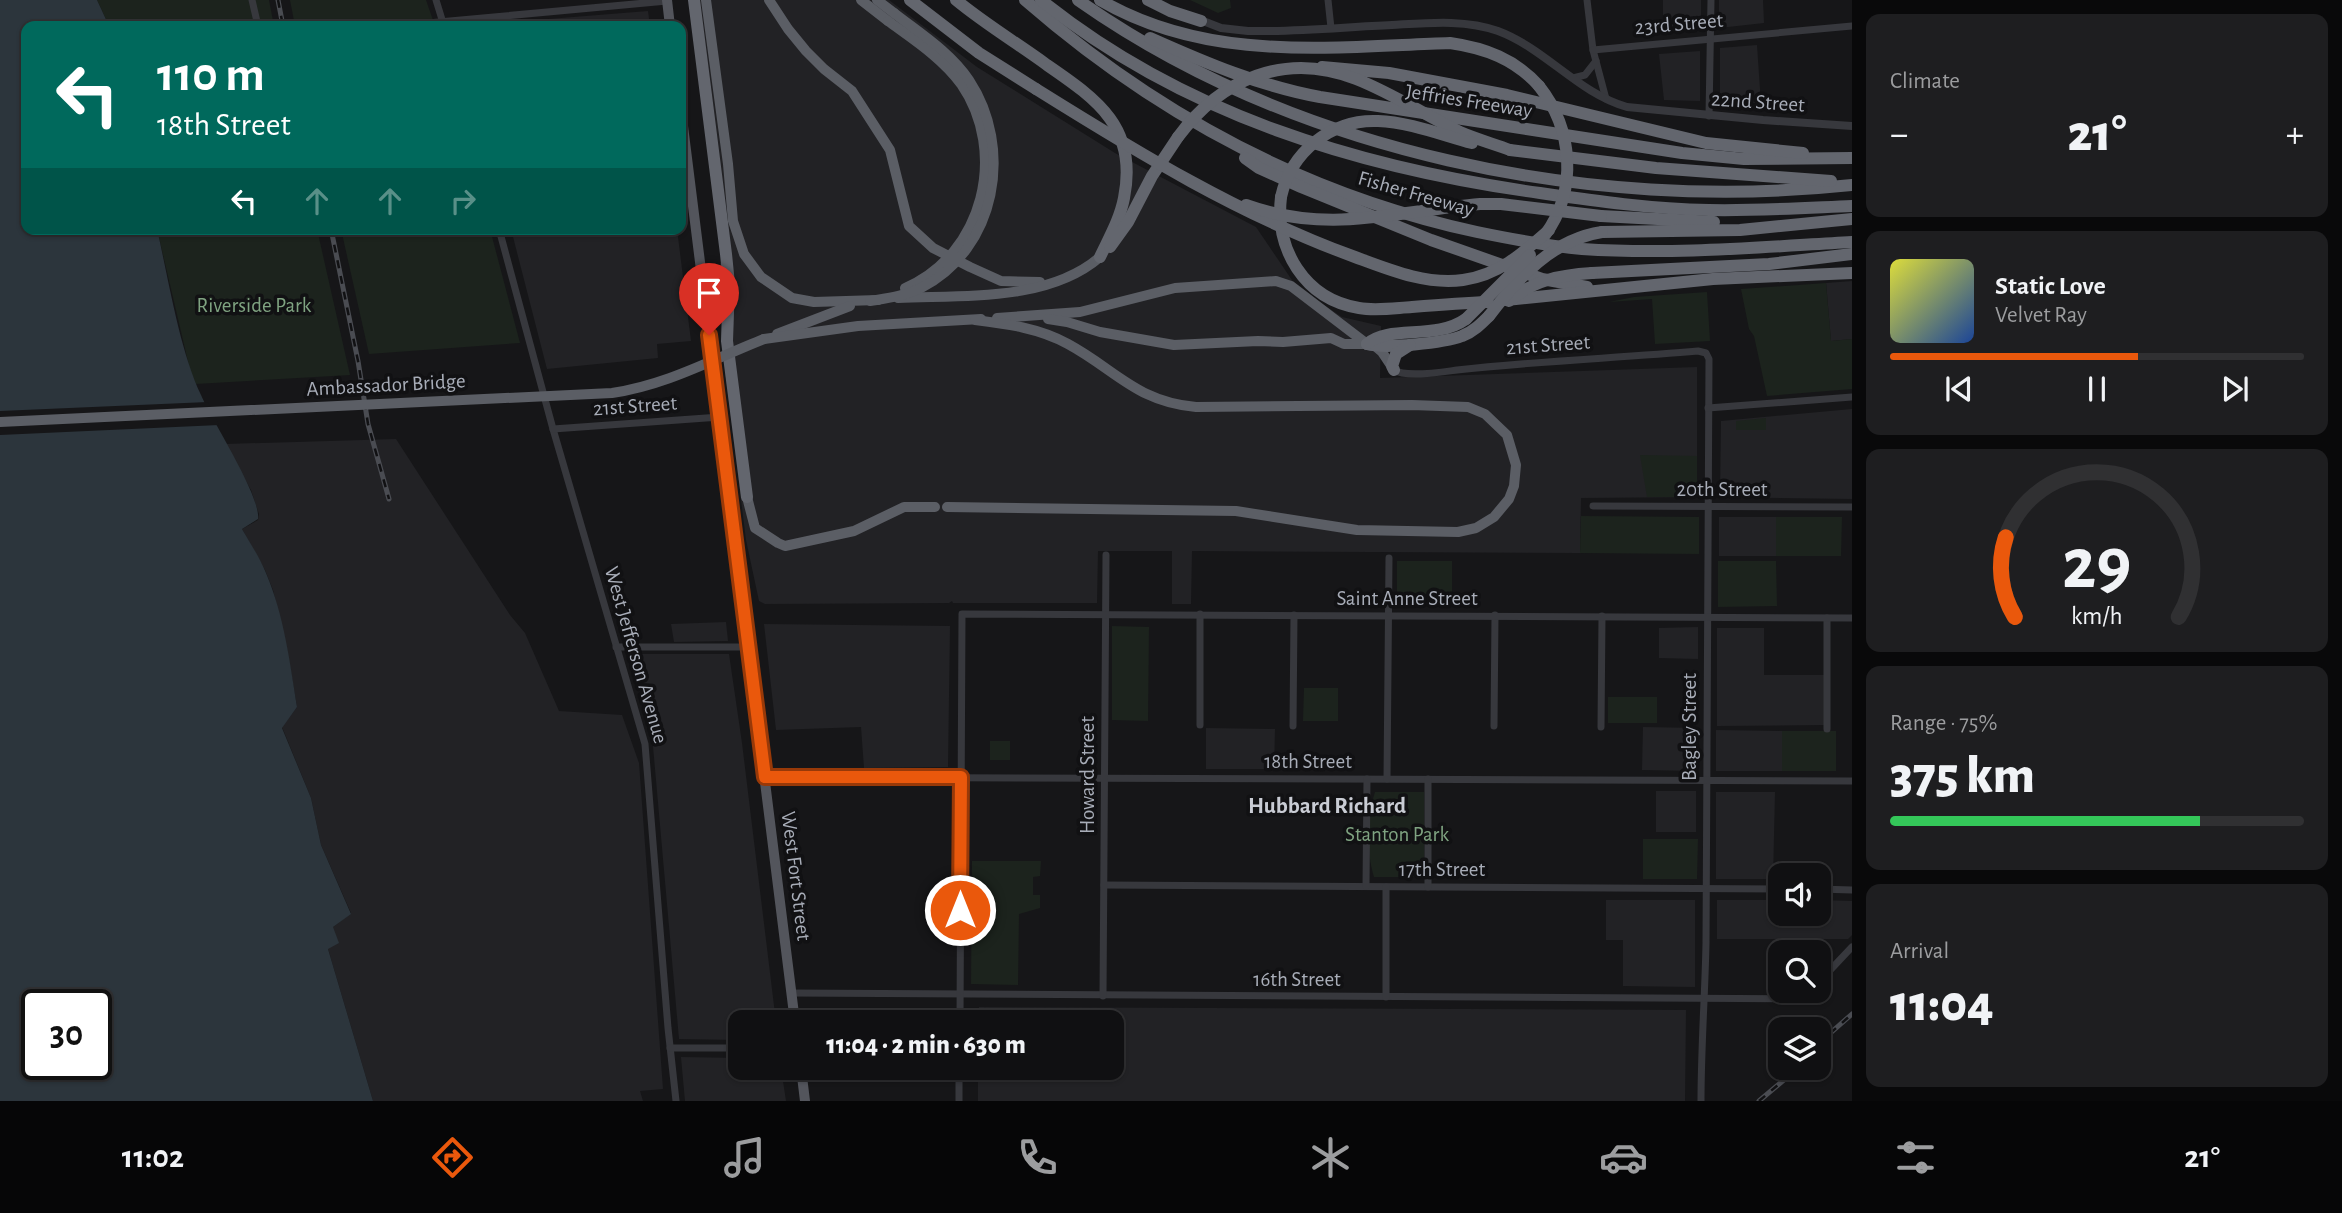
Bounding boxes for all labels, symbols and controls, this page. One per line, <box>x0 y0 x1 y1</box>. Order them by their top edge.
street label: 23rd Street <box>1634 10 1724 38</box>
icon: left <box>42 49 133 140</box>
text: 110 m <box>157 51 265 100</box>
text: Climate <box>1890 70 1960 93</box>
street label: Jeffries Freeway <box>1404 81 1534 121</box>
street label: 22nd Street <box>1711 88 1806 116</box>
text: 21° <box>2067 108 2127 160</box>
text: 18th Street <box>157 109 291 141</box>
text: − <box>1890 116 1908 154</box>
text: + <box>2286 116 2304 154</box>
street label: Fisher Freeway <box>1356 167 1476 221</box>
icon: left <box>225 182 263 220</box>
icon: ahead <box>298 182 336 220</box>
icon: ahead <box>371 182 409 220</box>
icon: right <box>444 182 482 220</box>
pin <box>679 263 739 335</box>
text: Static Love <box>1995 273 2106 299</box>
icon: arrive <box>690 274 728 312</box>
park label: Riverside Park <box>197 295 312 316</box>
text: Velvet Ray <box>1995 304 2087 327</box>
street label: 21st Street <box>1505 332 1591 358</box>
street label: Ambassador Bridge <box>306 370 466 400</box>
icon: previous <box>1940 370 1978 408</box>
icon: pause <box>2078 370 2116 408</box>
icon: next <box>2216 370 2254 408</box>
street label: 21st Street <box>592 393 678 419</box>
street label: 20th Street <box>1676 479 1768 500</box>
text: 29 <box>2062 529 2132 602</box>
street label: West Jefferson Avenue <box>601 564 671 746</box>
street label: Saint Anne Street <box>1336 588 1478 609</box>
text: km/h <box>2071 603 2123 628</box>
street label: Bagley Street <box>1679 673 1700 781</box>
text: Range · 75% <box>1890 712 1997 735</box>
street label: Howard Street <box>1077 716 1098 834</box>
text: 375 km <box>1890 750 2035 802</box>
street label: 18th Street <box>1264 751 1352 772</box>
district label: Hubbard Richard <box>1248 795 1406 818</box>
street label: West Fort Street <box>778 810 814 942</box>
park label: Stanton Park <box>1345 824 1449 845</box>
street label: 17th Street <box>1399 859 1486 880</box>
map controls <box>1768 863 1831 1080</box>
button: sound <box>1768 863 1831 926</box>
position arrow <box>923 873 997 947</box>
button: search <box>1768 940 1831 1003</box>
text: Arrival <box>1890 940 1949 963</box>
street label: 16th Street <box>1253 969 1341 990</box>
text: 11:04 <box>1890 978 1994 1030</box>
speed limit sign: 30 <box>21 989 112 1080</box>
button: layers <box>1768 1017 1831 1080</box>
text: 11:04 · 2 min · 630 m <box>826 1032 1026 1058</box>
icon: directions <box>428 1133 477 1182</box>
icon: music <box>720 1133 769 1182</box>
icon: phone <box>1013 1133 1062 1182</box>
icon: climate <box>1306 1133 1355 1182</box>
icon: car <box>1599 1133 1648 1182</box>
icon: filters <box>1891 1133 1940 1182</box>
text: 11:02 <box>122 1141 184 1173</box>
text: 21° <box>2184 1141 2220 1173</box>

